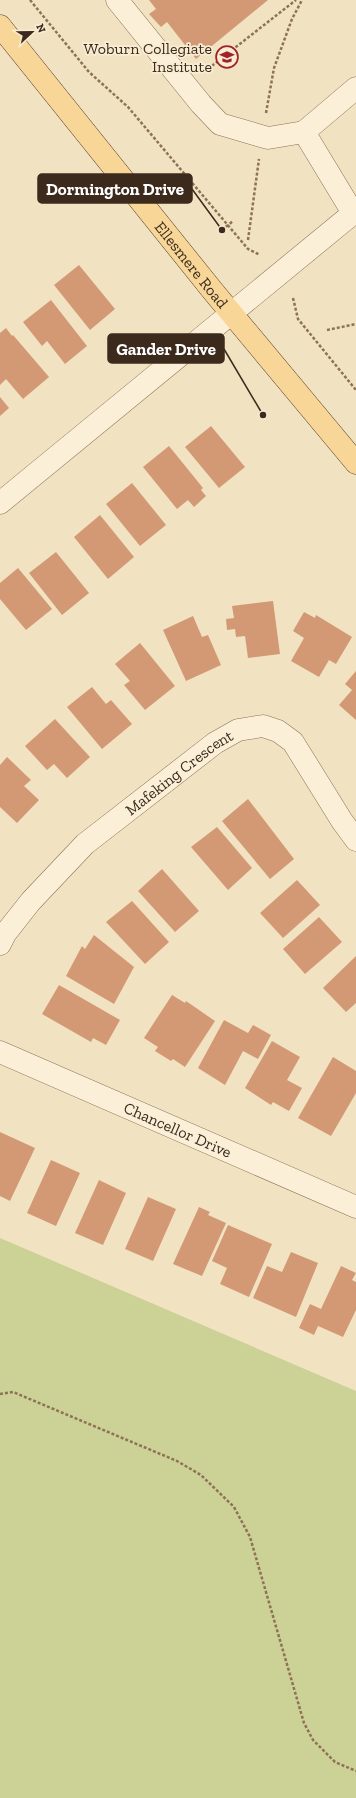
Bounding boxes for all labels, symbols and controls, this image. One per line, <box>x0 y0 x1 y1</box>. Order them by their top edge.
north arrow <box>12 12 52 52</box>
text: N <box>33 22 49 35</box>
place label: Woburn Collegiate Institute <box>84 39 212 76</box>
school or university icon: Woburn Collegiate Institute <box>214 44 240 70</box>
callout: Dormington Drive <box>38 174 192 203</box>
text: Dormington Drive <box>46 179 184 199</box>
street label: Ellesmere Road <box>151 217 233 312</box>
callout: Gander Drive <box>108 334 224 363</box>
text: Gander Drive <box>116 339 216 359</box>
street label: Mafeking Crescent <box>121 725 236 819</box>
street label: Chancellor Drive <box>121 1098 235 1161</box>

